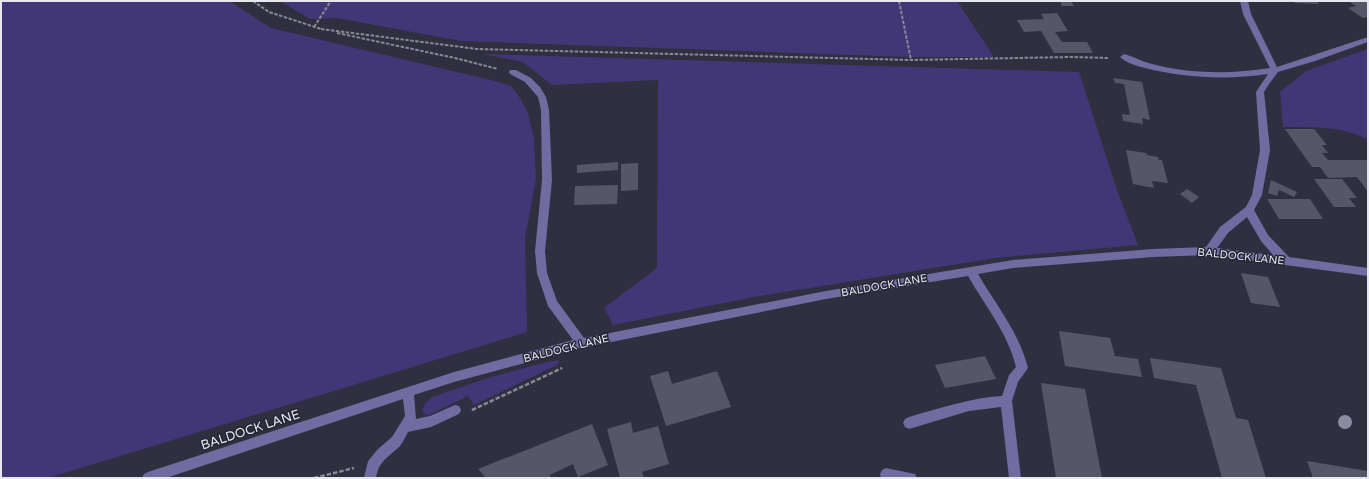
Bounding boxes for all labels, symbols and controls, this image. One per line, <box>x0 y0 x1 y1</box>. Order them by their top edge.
street label: BALDOCK LANE <box>1197 245 1285 268</box>
street label: BALDOCK LANE <box>840 272 928 299</box>
street label: BALDOCK LANE <box>522 332 610 365</box>
street label: BALDOCK LANE <box>199 406 302 454</box>

